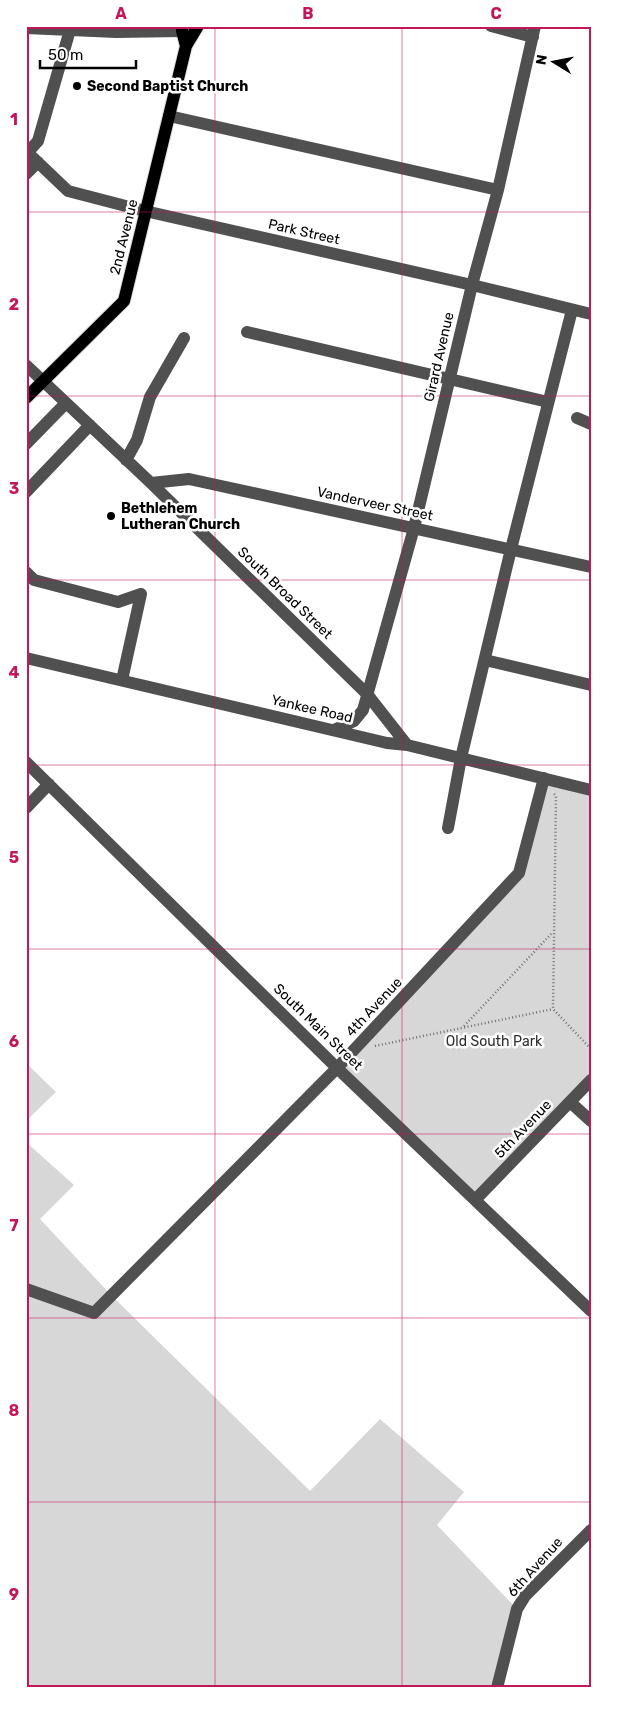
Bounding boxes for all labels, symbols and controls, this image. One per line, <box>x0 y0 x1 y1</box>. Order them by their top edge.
text: A <box>115 4 127 23</box>
text: B <box>302 4 314 23</box>
text: C <box>490 4 502 23</box>
scale bar <box>40 38 136 70</box>
north arrow <box>530 38 580 88</box>
text: 50 m <box>48 46 83 64</box>
text: N <box>532 53 551 66</box>
place label: Second Baptist Church <box>87 78 248 95</box>
marker: Second Baptist Church <box>71 80 83 92</box>
text: 1 <box>10 110 18 129</box>
street label: 2nd Avenue <box>106 197 142 276</box>
street label: Park Street <box>267 216 342 249</box>
text: 2 <box>9 295 19 314</box>
street label: Girard Avenue <box>420 310 458 403</box>
text: 3 <box>9 479 19 498</box>
street label: Vanderveer Street <box>315 483 435 525</box>
place label: Bethlehem Lutheran Church <box>121 500 240 533</box>
marker: Bethlehem Lutheran Church <box>105 510 117 522</box>
street label: South Broad Street <box>234 543 336 643</box>
text: 4 <box>9 663 20 682</box>
street label: Yankee Road <box>270 691 354 727</box>
text: 5 <box>9 848 19 867</box>
street label: 4th Avenue <box>342 974 406 1040</box>
street label: South Main Street <box>270 980 366 1074</box>
text: 6 <box>9 1032 19 1051</box>
park label: Old South Park <box>446 1033 543 1050</box>
street label: 5th Avenue <box>491 1096 555 1162</box>
text: 7 <box>9 1216 19 1235</box>
text: 8 <box>9 1401 20 1420</box>
street label: 6th Avenue <box>504 1534 566 1600</box>
text: 9 <box>9 1585 19 1604</box>

